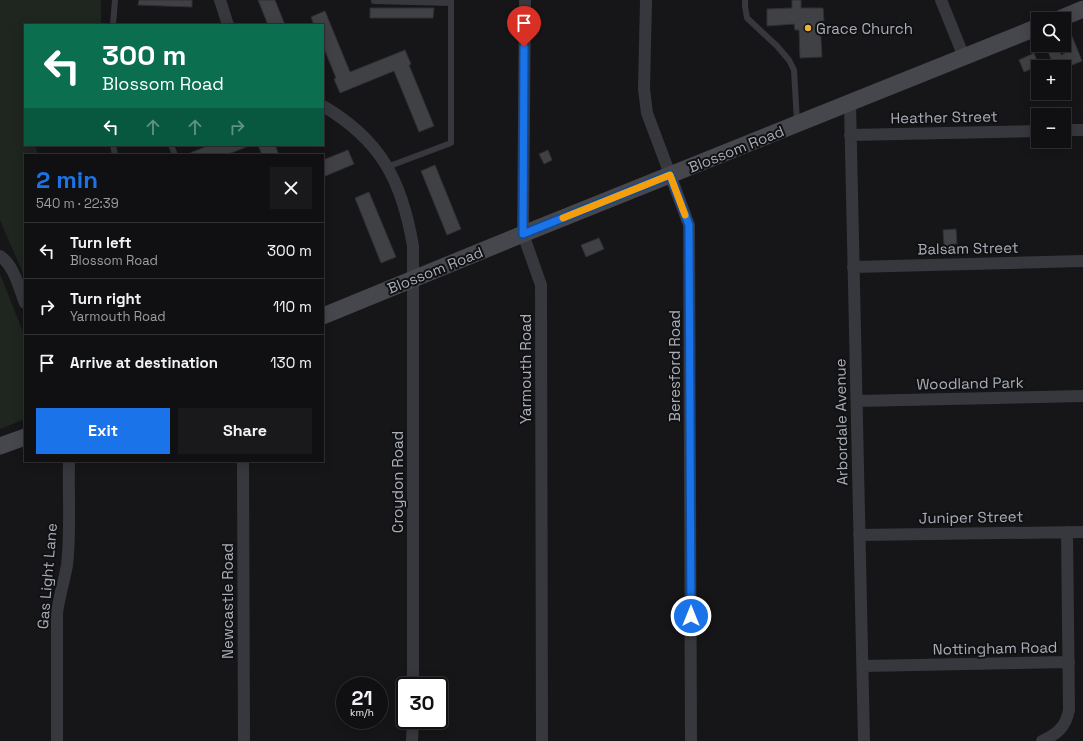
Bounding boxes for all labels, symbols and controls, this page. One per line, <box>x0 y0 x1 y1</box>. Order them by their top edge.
pin <box>507 6 541 47</box>
icon: arrive <box>513 12 535 34</box>
map controls <box>1031 12 1071 148</box>
button: search <box>1031 12 1071 52</box>
place label: Grace Church <box>816 19 913 38</box>
marker: Grace Church <box>803 23 813 33</box>
text: 300 m <box>102 37 186 73</box>
icon: left <box>36 40 88 92</box>
button: + <box>1031 60 1071 100</box>
text: Blossom Road <box>102 72 224 95</box>
street label: Heather Street <box>890 107 998 127</box>
button: − <box>1031 108 1071 148</box>
icon: left <box>100 116 122 138</box>
icon: ahead <box>142 116 164 138</box>
icon: ahead <box>184 116 206 138</box>
icon: right <box>226 116 248 138</box>
street label: Blossom Road <box>685 121 787 177</box>
text: 2 min <box>36 164 98 195</box>
button: close <box>270 167 312 209</box>
text: 540 m · 22:39 <box>36 195 119 212</box>
text: Turn left <box>70 233 132 252</box>
street label: Balsam Street <box>917 238 1019 258</box>
icon: left <box>36 240 58 262</box>
text: 300 m <box>267 241 312 260</box>
street label: Blossom Road <box>384 242 486 298</box>
text: Blossom Road <box>70 252 158 269</box>
text: Turn right <box>70 289 141 308</box>
icon: right <box>36 296 58 318</box>
text: 110 m <box>273 297 312 316</box>
text: Yarmouth Road <box>70 308 166 325</box>
street label: Beresford Road <box>665 310 684 422</box>
street label: Yarmouth Road <box>516 314 535 424</box>
icon: arrive <box>36 352 58 374</box>
text: Arrive at destination <box>70 353 218 372</box>
text: 130 m <box>270 353 312 372</box>
street label: Arbordale Avenue <box>830 358 852 486</box>
street label: Woodland Park <box>916 373 1024 393</box>
button: Exit <box>36 408 170 454</box>
button: Share <box>178 408 312 454</box>
street label: Croydon Road <box>388 431 407 533</box>
street label: Juniper Street <box>919 507 1023 527</box>
street label: Gas Light Lane <box>33 522 61 630</box>
street label: Newcastle Road <box>218 543 237 659</box>
position arrow <box>670 595 712 637</box>
street label: Nottingham Road <box>932 637 1058 659</box>
speed limit sign: 30 <box>396 677 448 729</box>
text: 21 <box>352 685 372 711</box>
text: km/h <box>350 706 374 719</box>

